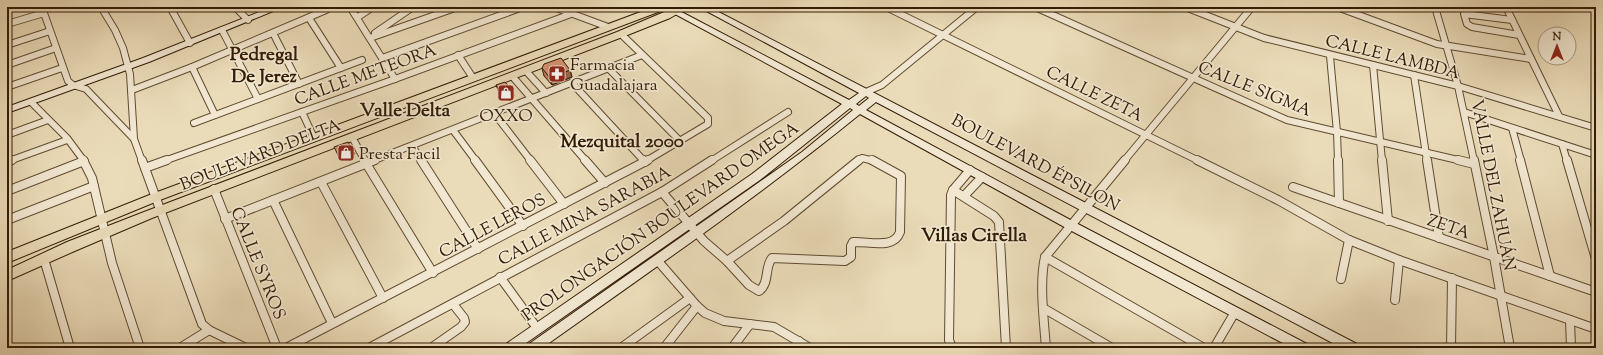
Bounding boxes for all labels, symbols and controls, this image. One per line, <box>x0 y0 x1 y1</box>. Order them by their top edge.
north arrow <box>1537 26 1577 66</box>
text: N <box>1552 29 1562 45</box>
street label: CALLE LAMBDA <box>1323 30 1463 86</box>
street label: CALLE METEORA <box>291 39 440 113</box>
district label: Pedregal De Jerez <box>230 42 299 91</box>
place label: Farmacia Guadalajara <box>570 54 658 98</box>
street label: CALLE SIGMA <box>1194 56 1315 124</box>
street label: CALLE ZETA <box>1042 61 1147 129</box>
pharmacy icon: Farmacia Guadalajara <box>547 64 567 84</box>
shop icon: OXXO <box>496 83 516 103</box>
district label: Valle Delta <box>360 98 450 125</box>
street label: VALLE DEL ZAHUÁN <box>1464 98 1520 273</box>
place label: OXXO <box>479 105 533 129</box>
street label: BOULEVARD ÉPSILON <box>947 109 1124 218</box>
street label: BOULEVARD DELTA <box>177 114 345 198</box>
street label: PROLONGACIÓN BOULEVARD OMEGA <box>518 117 805 328</box>
district label: Mezquital 2000 <box>560 129 684 156</box>
shop icon: Presta Facil <box>336 143 356 163</box>
place label: Presta Facil <box>359 143 441 167</box>
street label: CALLE MINA SARABIA <box>494 161 676 273</box>
street label: CALLE LEROS <box>435 188 551 265</box>
street label: CALLE SYROS <box>224 204 291 324</box>
street label: ZETA <box>1424 209 1473 246</box>
district label: Villas Cirella <box>921 223 1027 250</box>

